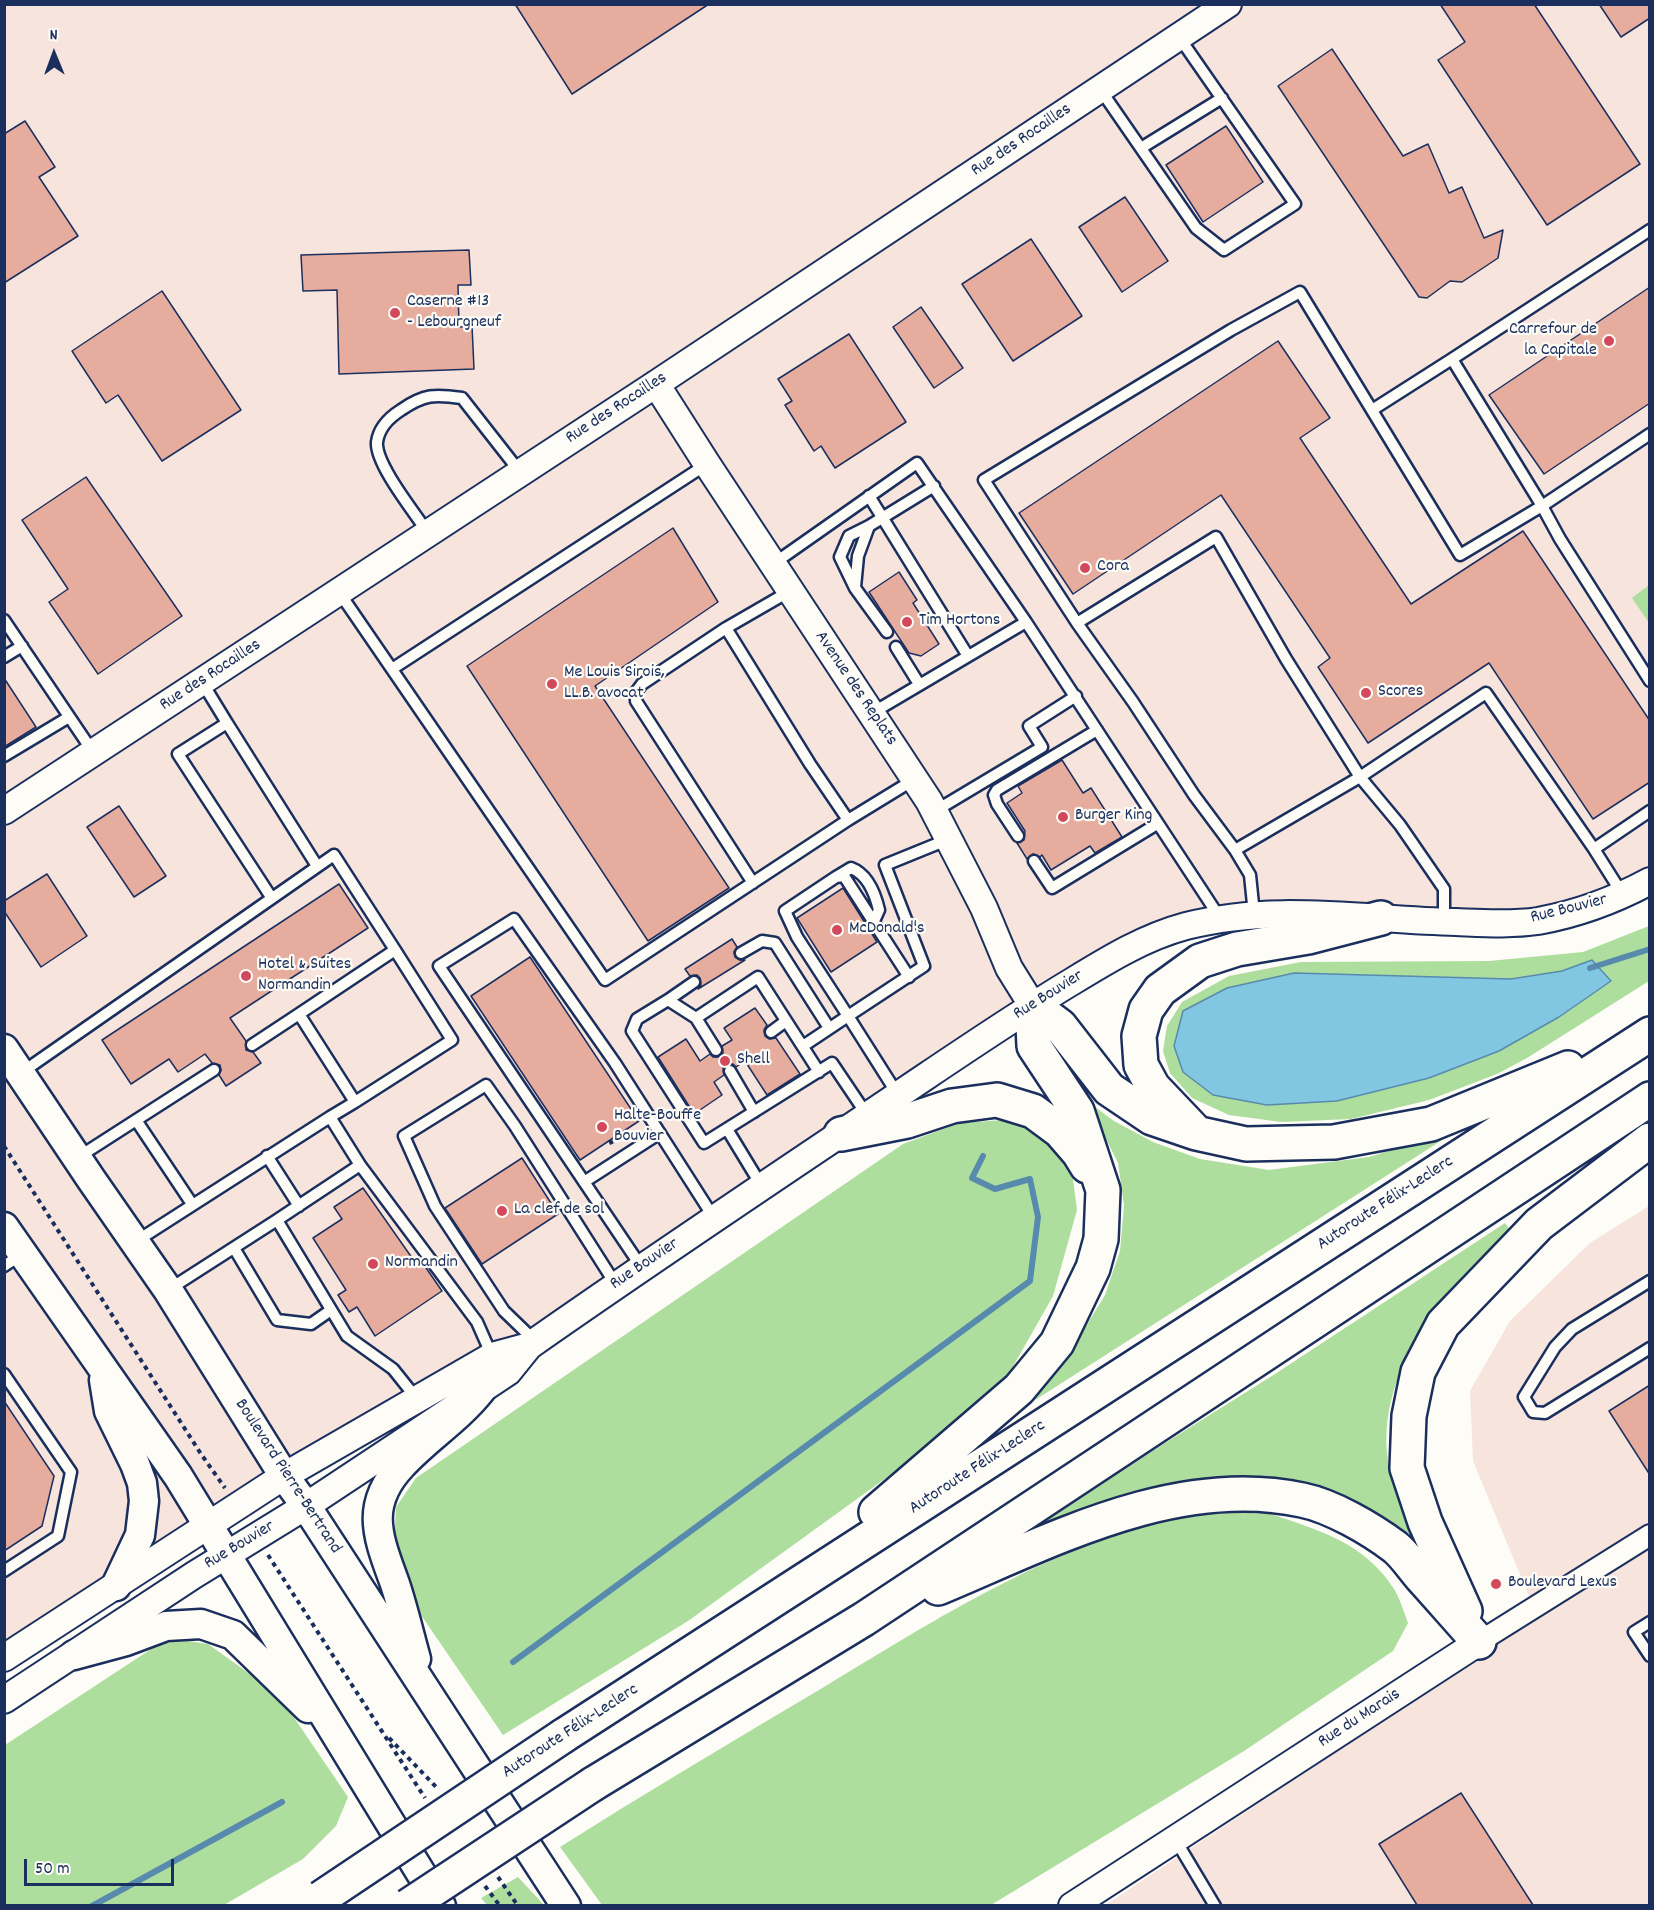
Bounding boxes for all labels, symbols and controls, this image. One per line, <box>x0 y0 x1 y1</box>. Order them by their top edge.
north arrow <box>24 24 84 84</box>
text: N <box>50 24 58 47</box>
street label: Rue des Rocailles <box>968 99 1076 183</box>
place label: Caserne #13 - Lebourgneuf <box>407 292 501 334</box>
marker: Caserne #13 - Lebourgneuf <box>388 306 402 320</box>
place label: Carrefour de la Capitale <box>1509 320 1597 362</box>
marker: Carrefour de la Capitale <box>1602 334 1616 348</box>
street label: Rue des Rocailles <box>562 368 672 450</box>
place label: Cora <box>1097 557 1129 579</box>
marker: Cora <box>1078 561 1092 575</box>
place label: Tim Hortons <box>919 611 1000 633</box>
marker: Tim Hortons <box>900 615 914 629</box>
street label: Avenue des Replats <box>809 628 901 750</box>
street label: Rue des Rocailles <box>156 635 266 717</box>
place label: Me Louis Sirois, LL.B. avocat <box>564 663 665 706</box>
marker: Me Louis Sirois, LL.B. avocat <box>545 677 559 691</box>
place label: Scores <box>1378 682 1423 704</box>
marker: Scores <box>1359 686 1373 700</box>
place label: Burger King <box>1075 806 1152 828</box>
marker: Burger King <box>1056 810 1070 824</box>
street label: Rue Bouvier <box>1528 890 1610 930</box>
place label: McDonald's <box>849 919 925 941</box>
marker: McDonald's <box>830 923 844 937</box>
place label: Hotel & Suites Normandin <box>258 955 351 998</box>
street label: Rue Bouvier <box>1010 966 1088 1026</box>
marker: Hotel & Suites Normandin <box>239 969 253 983</box>
place label: Shell <box>737 1050 770 1072</box>
marker: Shell <box>718 1054 732 1068</box>
place label: Halte-Bouffe Bouvier <box>614 1106 701 1148</box>
marker: Halte-Bouffe Bouvier <box>595 1120 609 1134</box>
street label: Autoroute Félix-Leclerc <box>1314 1152 1458 1256</box>
place label: La clef de sol <box>514 1200 604 1222</box>
marker: La clef de sol <box>495 1204 509 1218</box>
street label: Rue Bouvier <box>607 1234 683 1296</box>
place label: Normandin <box>385 1253 458 1275</box>
marker: Normandin <box>366 1257 380 1271</box>
street label: Boulevard Pierre-Bertrand <box>229 1396 345 1558</box>
street label: Autoroute Félix-Leclerc <box>906 1416 1050 1520</box>
street label: Rue Bouvier <box>201 1517 279 1575</box>
place label: Boulevard Lexus <box>1508 1573 1617 1595</box>
marker: Boulevard Lexus <box>1489 1577 1503 1591</box>
street label: Autoroute Félix-Leclerc <box>499 1680 643 1784</box>
street label: Rue du Marais <box>1315 1684 1405 1754</box>
scale bar <box>27 1847 177 1885</box>
text: 50 m <box>35 1857 70 1882</box>

